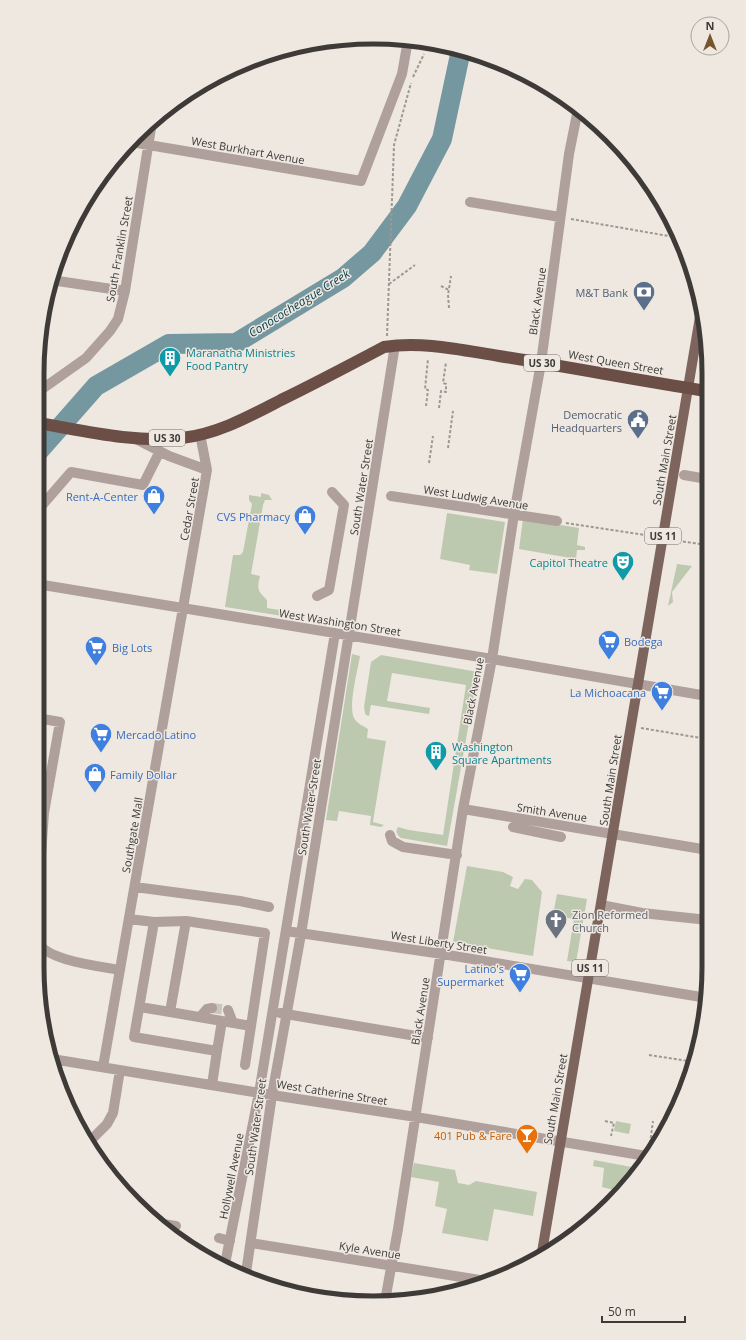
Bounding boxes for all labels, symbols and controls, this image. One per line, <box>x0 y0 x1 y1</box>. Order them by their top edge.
north arrow <box>690 16 730 56</box>
text: N <box>706 18 714 33</box>
street label: West Burkhart Avenue <box>190 133 306 167</box>
street label: South Franklin Street <box>102 195 136 303</box>
water label: Conococheague Creek <box>245 264 354 341</box>
street label: Black Avenue <box>525 266 549 336</box>
bank icon: M&T Bank <box>631 279 657 312</box>
place label: M&T Bank <box>575 285 628 300</box>
building icon: Maranatha Ministries Food Pantry <box>157 345 183 378</box>
place label: Maranatha Ministries Food Pantry <box>186 345 295 373</box>
street label: West Queen Street <box>567 346 665 378</box>
road number: US 30 <box>524 355 560 371</box>
place label: Democratic Headquarters <box>551 407 622 435</box>
public building icon: Democratic Headquarters <box>625 407 651 440</box>
street label: South Main Street <box>649 413 679 507</box>
road number: US 30 <box>149 430 185 446</box>
street label: South Water Street <box>346 438 376 536</box>
street label: Cedar Street <box>176 476 202 542</box>
street label: West Ludwig Avenue <box>422 481 530 513</box>
shop icon: Rent-A-Center <box>141 483 167 516</box>
place label: Rent-A-Center <box>66 489 138 504</box>
shop icon: CVS Pharmacy <box>292 503 318 536</box>
place label: CVS Pharmacy <box>217 509 290 524</box>
road number: US 11 <box>645 528 681 544</box>
theatre icon: Capitol Theatre <box>610 549 636 582</box>
place label: Capitol Theatre <box>530 555 608 570</box>
street label: West Washington Street <box>278 605 402 639</box>
supermarket icon: Bodega <box>596 628 622 661</box>
supermarket icon: Big Lots <box>83 634 109 667</box>
place label: Bodega <box>624 634 663 649</box>
place label: Big Lots <box>112 640 152 655</box>
street label: Black Avenue <box>459 656 487 726</box>
supermarket icon: La Michoacana <box>649 679 675 712</box>
place label: La Michoacana <box>570 685 646 700</box>
supermarket icon: Mercado Latino <box>88 721 114 754</box>
place label: Mercado Latino <box>116 727 196 742</box>
street label: South Main Street <box>595 733 625 827</box>
building icon: Washington Square Apartments <box>423 739 449 772</box>
place label: Washington Square Apartments <box>452 739 552 767</box>
street label: South Water Street <box>294 758 324 856</box>
shop icon: Family Dollar <box>82 761 108 794</box>
place label: Family Dollar <box>110 767 177 782</box>
street label: Southgate Mall <box>118 796 146 874</box>
street label: Smith Avenue <box>516 799 588 825</box>
church icon: Zion Reformed Church <box>543 907 569 940</box>
place label: Zion Reformed Church <box>572 907 648 935</box>
street label: West Liberty Street <box>390 927 488 957</box>
road number: US 11 <box>572 960 608 976</box>
place label: Latino's Supermarket <box>437 961 504 989</box>
supermarket icon: Latino's Supermarket <box>507 961 533 994</box>
street label: Black Avenue <box>407 976 433 1046</box>
street label: South Main Street <box>540 1052 570 1146</box>
street label: West Catherine Street <box>276 1076 389 1108</box>
street label: South Water Street <box>241 1078 269 1176</box>
bar icon: 401 Pub & Fare <box>514 1122 540 1155</box>
place label: 401 Pub & Fare <box>434 1128 512 1143</box>
street label: Hollywell Avenue <box>215 1132 247 1220</box>
street label: Kyle Avenue <box>338 1238 402 1262</box>
scale bar <box>602 1298 685 1324</box>
text: 50 m <box>608 1303 636 1320</box>

